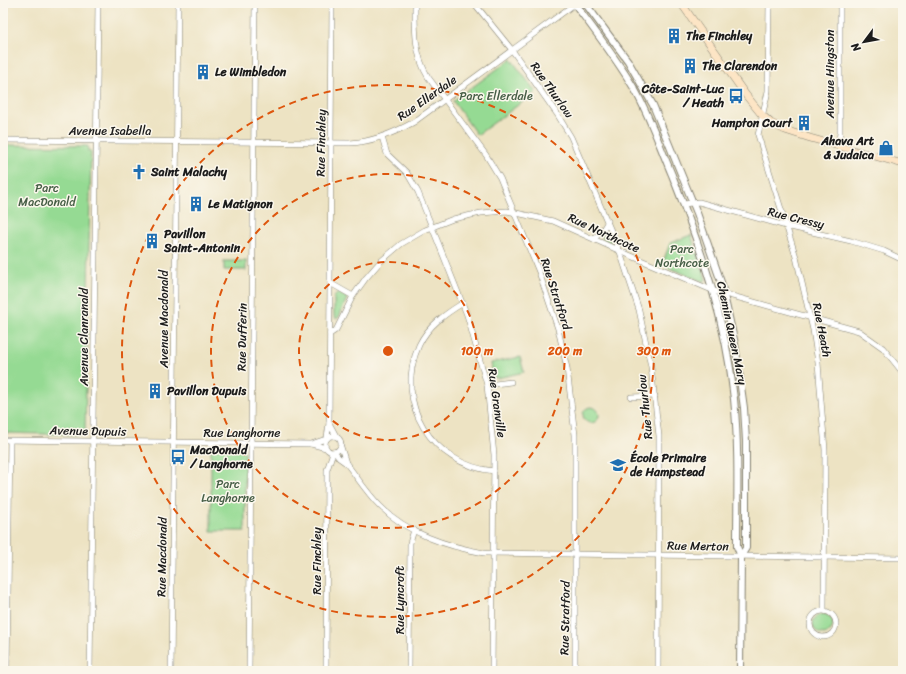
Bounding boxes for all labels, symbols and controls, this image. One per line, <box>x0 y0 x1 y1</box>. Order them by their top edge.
north arrow <box>844 22 884 62</box>
place label: The Finchley <box>686 25 753 47</box>
building icon: The Finchley <box>665 27 683 45</box>
street label: Avenue Hingston <box>819 29 841 119</box>
text: N <box>846 38 867 56</box>
place label: The Clarendon <box>702 55 778 77</box>
street label: Rue Thurlow <box>524 57 580 123</box>
building icon: The Clarendon <box>681 57 699 75</box>
place label: Le Wimbledon <box>215 61 287 83</box>
building icon: Le Wimbledon <box>194 63 212 81</box>
street label: Rue Ellerdale <box>392 69 462 127</box>
place label: Côte-Saint-Luc / Heath <box>641 78 725 114</box>
park label: Parc Ellerdale <box>459 85 533 107</box>
bus stop icon: Côte-Saint-Luc / Heath <box>727 87 745 105</box>
street label: Rue Finchley <box>309 108 333 177</box>
place label: Hampton Court <box>711 112 793 134</box>
building icon: Hampton Court <box>795 114 813 132</box>
street label: Avenue Isabella <box>68 120 151 142</box>
place label: Ahava Art & Judaica <box>820 130 875 166</box>
shop icon: Ahava Art & Judaica <box>877 139 895 157</box>
place label: Saint Malachy <box>150 161 228 183</box>
church icon: Saint Malachy <box>130 163 148 181</box>
park label: Parc MacDonald <box>18 177 77 213</box>
place label: Le Matignon <box>208 193 273 215</box>
building icon: Le Matignon <box>187 195 205 213</box>
street label: Rue Cressy <box>765 200 827 236</box>
street label: Rue Northcote <box>564 207 644 259</box>
place label: Pavillon Saint-Antonin <box>163 223 241 259</box>
building icon: Pavillon Saint-Antonin <box>143 232 161 250</box>
park label: Parc Northcote <box>655 238 709 274</box>
street label: Rue Stratford <box>534 255 578 333</box>
street label: Avenue Macdonald <box>153 268 175 369</box>
street label: Chemin Queen Mary <box>710 279 754 388</box>
street label: Avenue Clanranald <box>73 287 95 387</box>
street label: Rue Heath <box>806 301 838 359</box>
street label: Rue Dufferin <box>230 302 254 371</box>
text: 100 m <box>461 340 494 362</box>
text: 200 m <box>547 340 583 362</box>
text: 300 m <box>636 340 672 362</box>
centre of rings <box>381 344 395 358</box>
street label: Rue Granville <box>481 367 513 439</box>
street label: Rue Thurlow <box>631 373 659 440</box>
place label: Pavillon Dupuis <box>167 380 247 402</box>
building icon: Pavillon Dupuis <box>146 382 164 400</box>
street label: Avenue Dupuis <box>48 419 127 443</box>
street label: Rue Langhorne <box>203 422 281 444</box>
place label: MacDonald / Langhorne <box>189 439 253 475</box>
place label: École Primaire de Hampstead <box>630 447 706 483</box>
bus stop icon: MacDonald / Langhorne <box>169 448 187 466</box>
school or university icon: École Primaire de Hampstead <box>609 456 627 474</box>
park label: Parc Langhorne <box>201 473 255 509</box>
street label: Rue Macdonald <box>150 516 174 597</box>
street label: Rue Finchley <box>306 527 328 595</box>
street label: Rue Merton <box>667 534 730 558</box>
street label: Rue Lyncroft <box>389 565 411 634</box>
street label: Rue Stratford <box>553 580 577 655</box>

